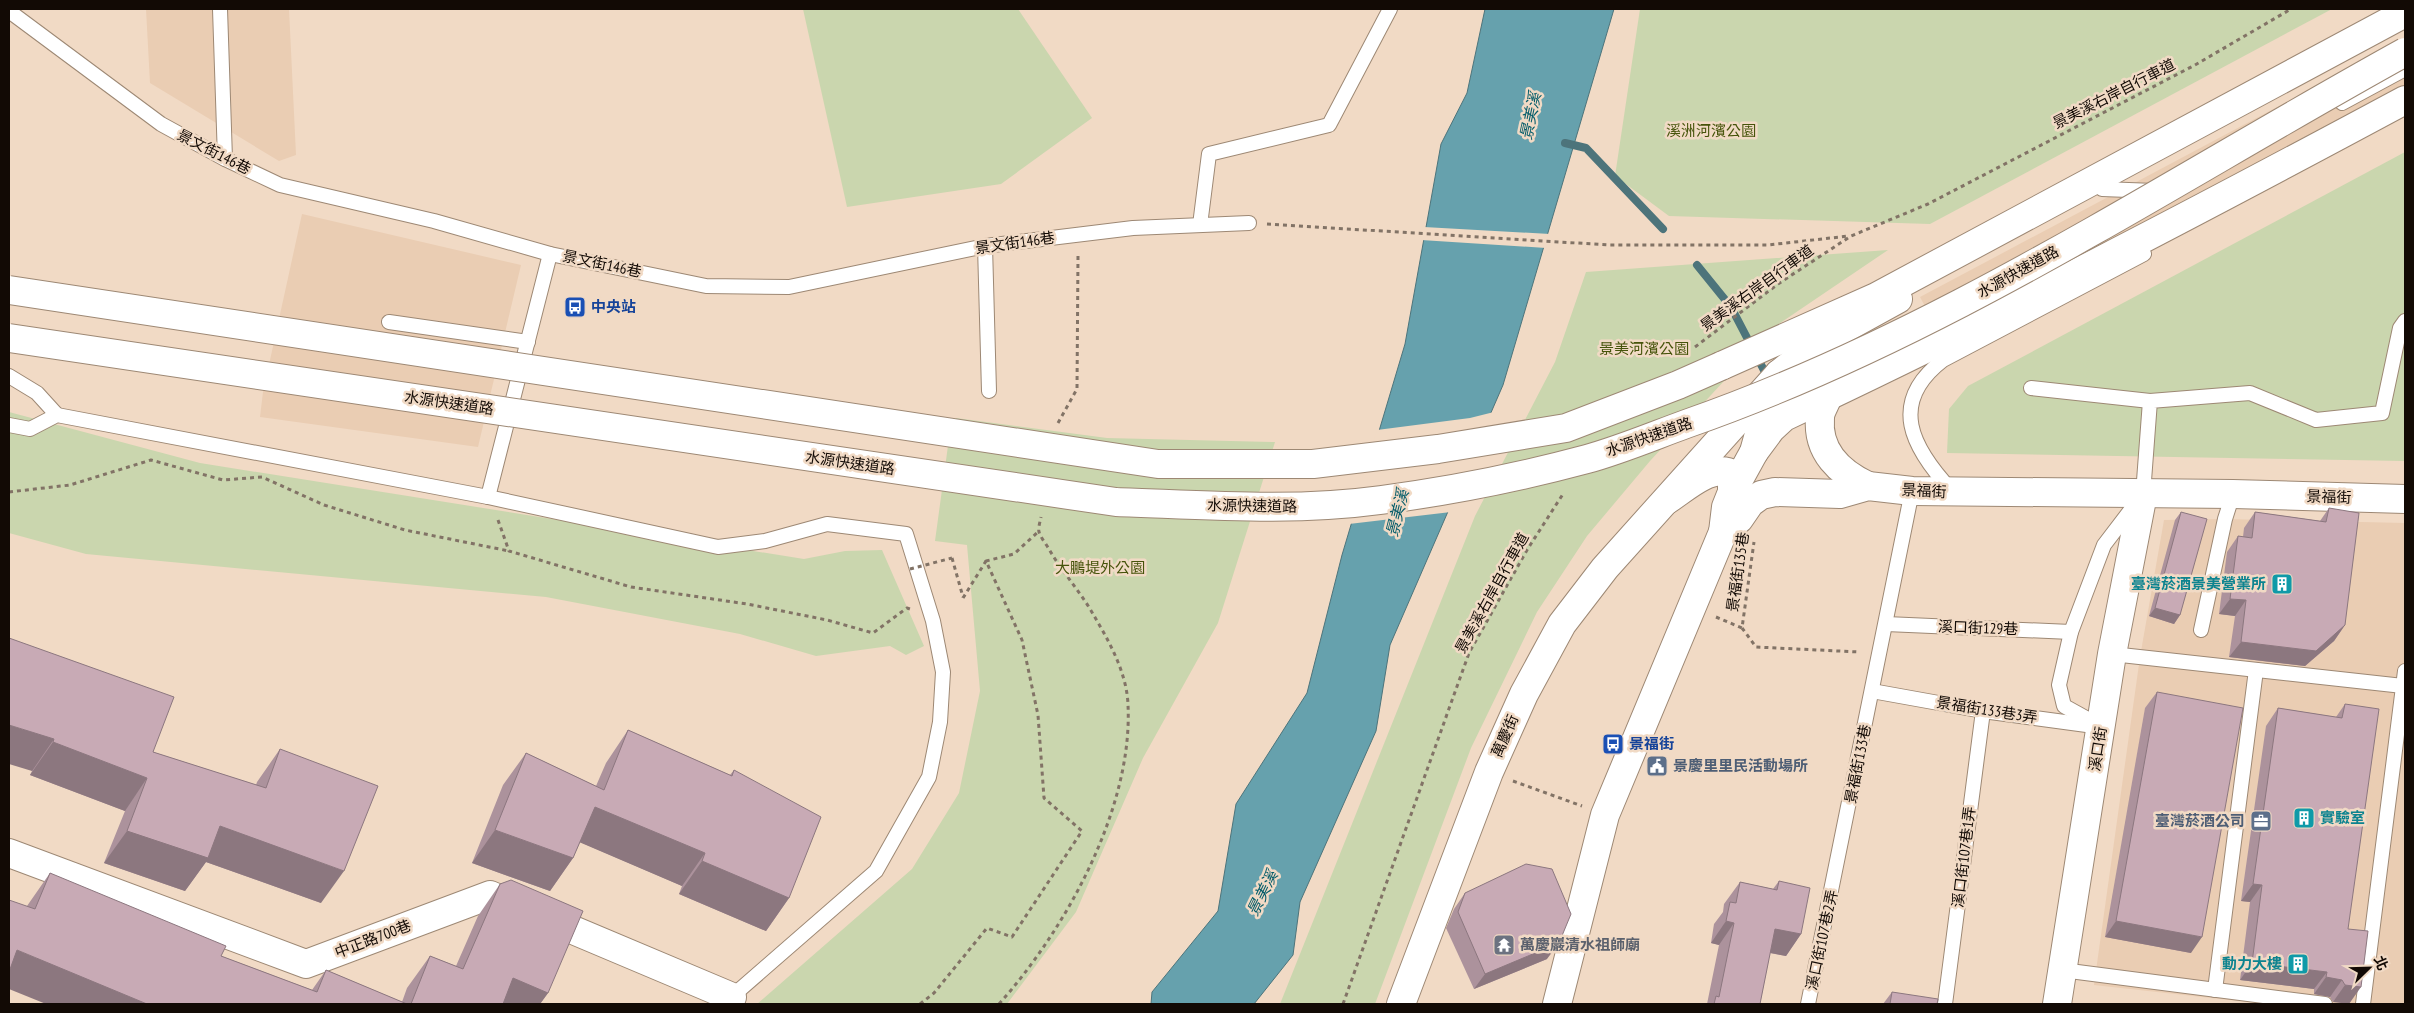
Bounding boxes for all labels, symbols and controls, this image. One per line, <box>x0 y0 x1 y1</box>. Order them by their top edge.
street label: 景美溪右岸自行車道 <box>2049 54 2178 133</box>
water label: 景美溪 <box>1515 88 1545 142</box>
park label: 溪洲河濱公園 <box>1666 121 1756 140</box>
street label: 景文街146巷 <box>174 125 254 178</box>
street label: 景文街146巷 <box>974 228 1056 257</box>
street label: 景美溪右岸自行車道 <box>1697 240 1817 335</box>
street label: 水源快速道路 <box>1974 241 2062 302</box>
street label: 景文街146巷 <box>561 246 643 281</box>
bus stop icon: 中央站 <box>563 295 587 319</box>
place label: 中央站 <box>591 297 636 316</box>
park label: 景美河濱公園 <box>1599 339 1689 358</box>
street label: 水源快速道路 <box>403 387 495 418</box>
street label: 水源快速道路 <box>1603 413 1694 460</box>
street label: 水源快速道路 <box>804 447 896 478</box>
street label: 景福街 <box>1901 480 1947 501</box>
water label: 景美溪 <box>1381 485 1413 539</box>
street label: 景福街 <box>2306 486 2352 507</box>
street label: 水源快速道路 <box>1207 495 1297 516</box>
street label: 景美溪右岸自行車道 <box>1451 529 1533 656</box>
street label: 景福街135巷 <box>1723 531 1752 613</box>
park label: 大鵬堤外公園 <box>1055 558 1145 577</box>
building icon: 臺灣菸酒景美營業所 <box>2270 572 2294 596</box>
place label: 臺灣菸酒景美營業所 <box>2131 574 2266 593</box>
street label: 溪口街129巷 <box>1938 617 2018 638</box>
street label: 景福街133巷3弄 <box>1935 692 2039 727</box>
street label: 萬慶街 <box>1487 711 1522 760</box>
street label: 景福街133巷 <box>1841 723 1874 805</box>
street label: 溪口街 <box>2085 725 2110 773</box>
bus stop icon: 景福街 <box>1601 732 1625 756</box>
place label: 景福街 <box>1629 734 1674 753</box>
public building icon: 景慶里里民活動場所 <box>1645 754 1669 778</box>
place label: 景慶里里民活動場所 <box>1673 756 1808 775</box>
street label: 溪口街107巷1弄 <box>1948 805 1979 909</box>
building icon: 實驗室 <box>2292 806 2316 830</box>
place label: 實驗室 <box>2320 808 2365 827</box>
office icon: 臺灣菸酒公司 <box>2249 809 2273 833</box>
place label: 臺灣菸酒公司 <box>2155 811 2245 830</box>
water label: 景美溪 <box>1242 865 1282 919</box>
street label: 溪口街107巷2弄 <box>1802 888 1841 992</box>
street label: 中正路700巷 <box>332 915 414 962</box>
temple icon: 萬慶巖清水祖師廟 <box>1492 933 1516 957</box>
place label: 萬慶巖清水祖師廟 <box>1520 935 1640 954</box>
north arrow <box>2344 943 2394 993</box>
building icon: 動力大樓 <box>2286 952 2310 976</box>
text: 北 <box>2370 953 2392 973</box>
place label: 動力大樓 <box>2222 954 2282 973</box>

